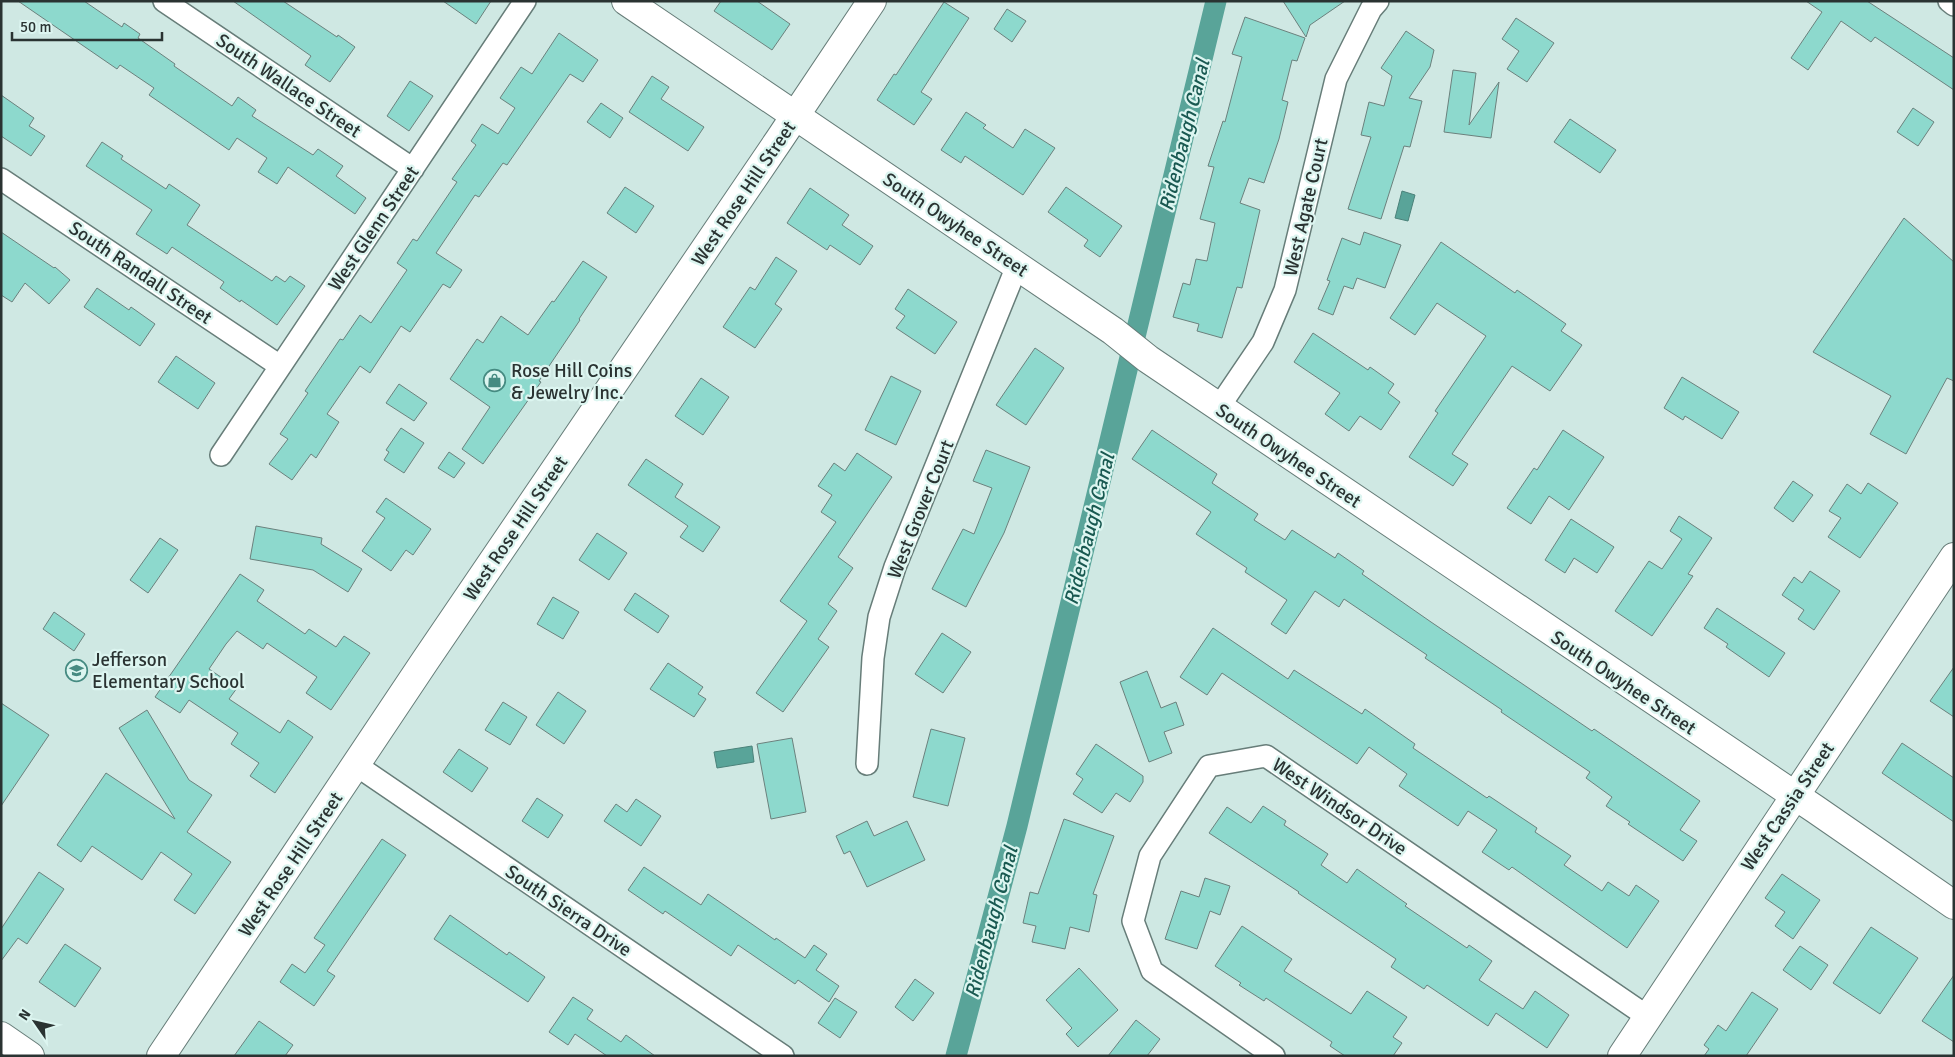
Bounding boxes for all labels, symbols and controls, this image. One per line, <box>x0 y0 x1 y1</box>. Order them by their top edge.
scale bar <box>12 10 162 42</box>
text: 50 m <box>20 18 51 36</box>
street label: South Wallace Street <box>211 28 366 143</box>
water label: Ridenbaugh Canal <box>1154 55 1216 214</box>
street label: West Rose Hill Street <box>686 116 801 271</box>
street label: West Agate Court <box>1278 136 1334 279</box>
street label: West Glenn Street <box>323 161 425 296</box>
street label: South Owyhee Street <box>878 167 1033 283</box>
street label: South Randall Street <box>64 216 217 330</box>
place label: Rose Hill Coins & Jewelry Inc. <box>511 359 632 405</box>
shop icon: Rose Hill Coins & Jewelry Inc. <box>483 369 507 393</box>
street label: South Owyhee Street <box>1211 398 1366 514</box>
street label: West Grover Court <box>882 436 960 582</box>
water label: Ridenbaugh Canal <box>1059 449 1121 608</box>
street label: West Rose Hill Street <box>458 451 573 606</box>
street label: South Owyhee Street <box>1546 625 1701 741</box>
place label: Jefferson Elementary School <box>92 648 245 694</box>
school or university icon: Jefferson Elementary School <box>64 658 88 682</box>
street label: West Cassia Street <box>1736 737 1840 876</box>
street label: West Windsor Drive <box>1267 753 1412 861</box>
street label: West Rose Hill Street <box>233 787 348 942</box>
water label: Ridenbaugh Canal <box>959 842 1024 1000</box>
street label: South Sierra Drive <box>501 860 636 962</box>
north arrow <box>10 997 60 1047</box>
text: N <box>15 1006 34 1024</box>

